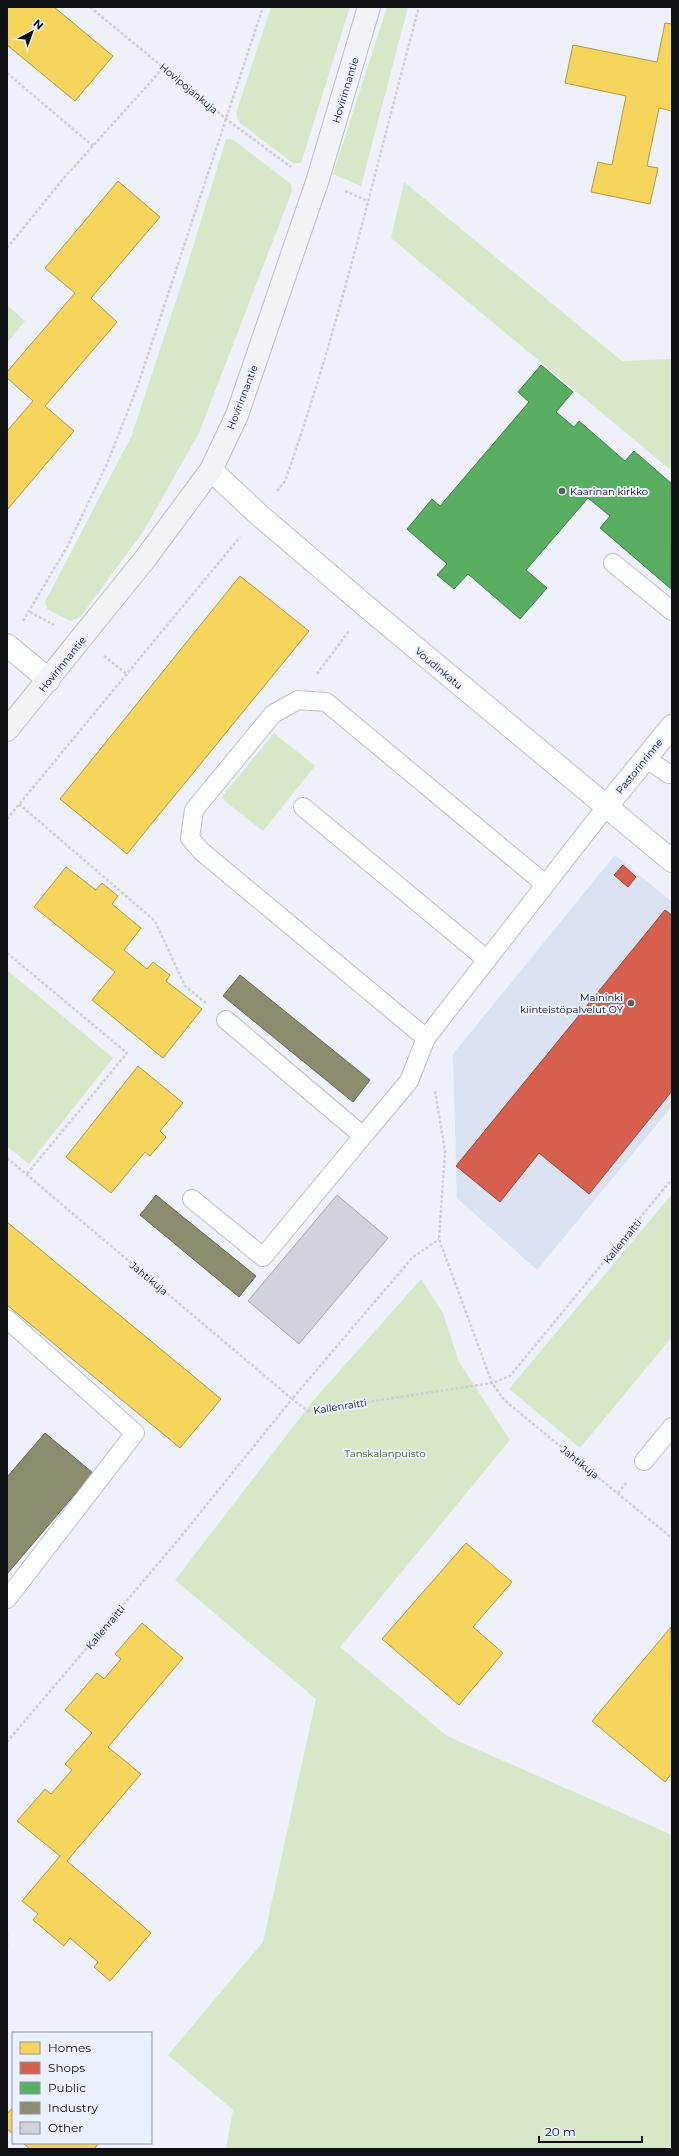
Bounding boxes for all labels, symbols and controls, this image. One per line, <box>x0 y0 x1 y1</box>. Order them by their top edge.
north arrow <box>12 12 52 52</box>
text: N <box>31 16 47 33</box>
street label: Hovirinnantie <box>329 56 362 125</box>
street label: Hovipojankuja <box>157 60 220 117</box>
street label: Hovirinnantie <box>224 363 261 431</box>
place label: Kaarinan kirkko <box>570 485 648 498</box>
marker: Kaarinan kirkko <box>557 486 567 496</box>
street label: Hovirinnantie <box>36 634 89 695</box>
street label: Voudinkatu <box>412 645 465 692</box>
street label: Pastorinrinne <box>613 736 666 797</box>
place label: Maininki kiinteistöpalvelut OY <box>520 991 624 1016</box>
marker: Maininki kiinteistöpalvelut OY <box>626 998 636 1008</box>
street label: Kallenraitti <box>600 1216 644 1266</box>
street label: Jahtikuja <box>126 1258 170 1298</box>
street label: Kallenraitti <box>312 1396 368 1417</box>
street label: Jahtikuja <box>557 1442 602 1482</box>
park label: Tanskalanpuisto <box>344 1447 426 1460</box>
street label: Kallenraitti <box>83 1603 128 1652</box>
legend <box>12 2032 152 2144</box>
text: Homes <box>48 2040 91 2055</box>
text: Shops <box>48 2060 85 2075</box>
text: Public <box>48 2080 86 2095</box>
text: Industry <box>48 2100 98 2115</box>
scale bar <box>539 2118 642 2144</box>
text: Other <box>48 2120 83 2135</box>
text: 20 m <box>545 2124 576 2139</box>

